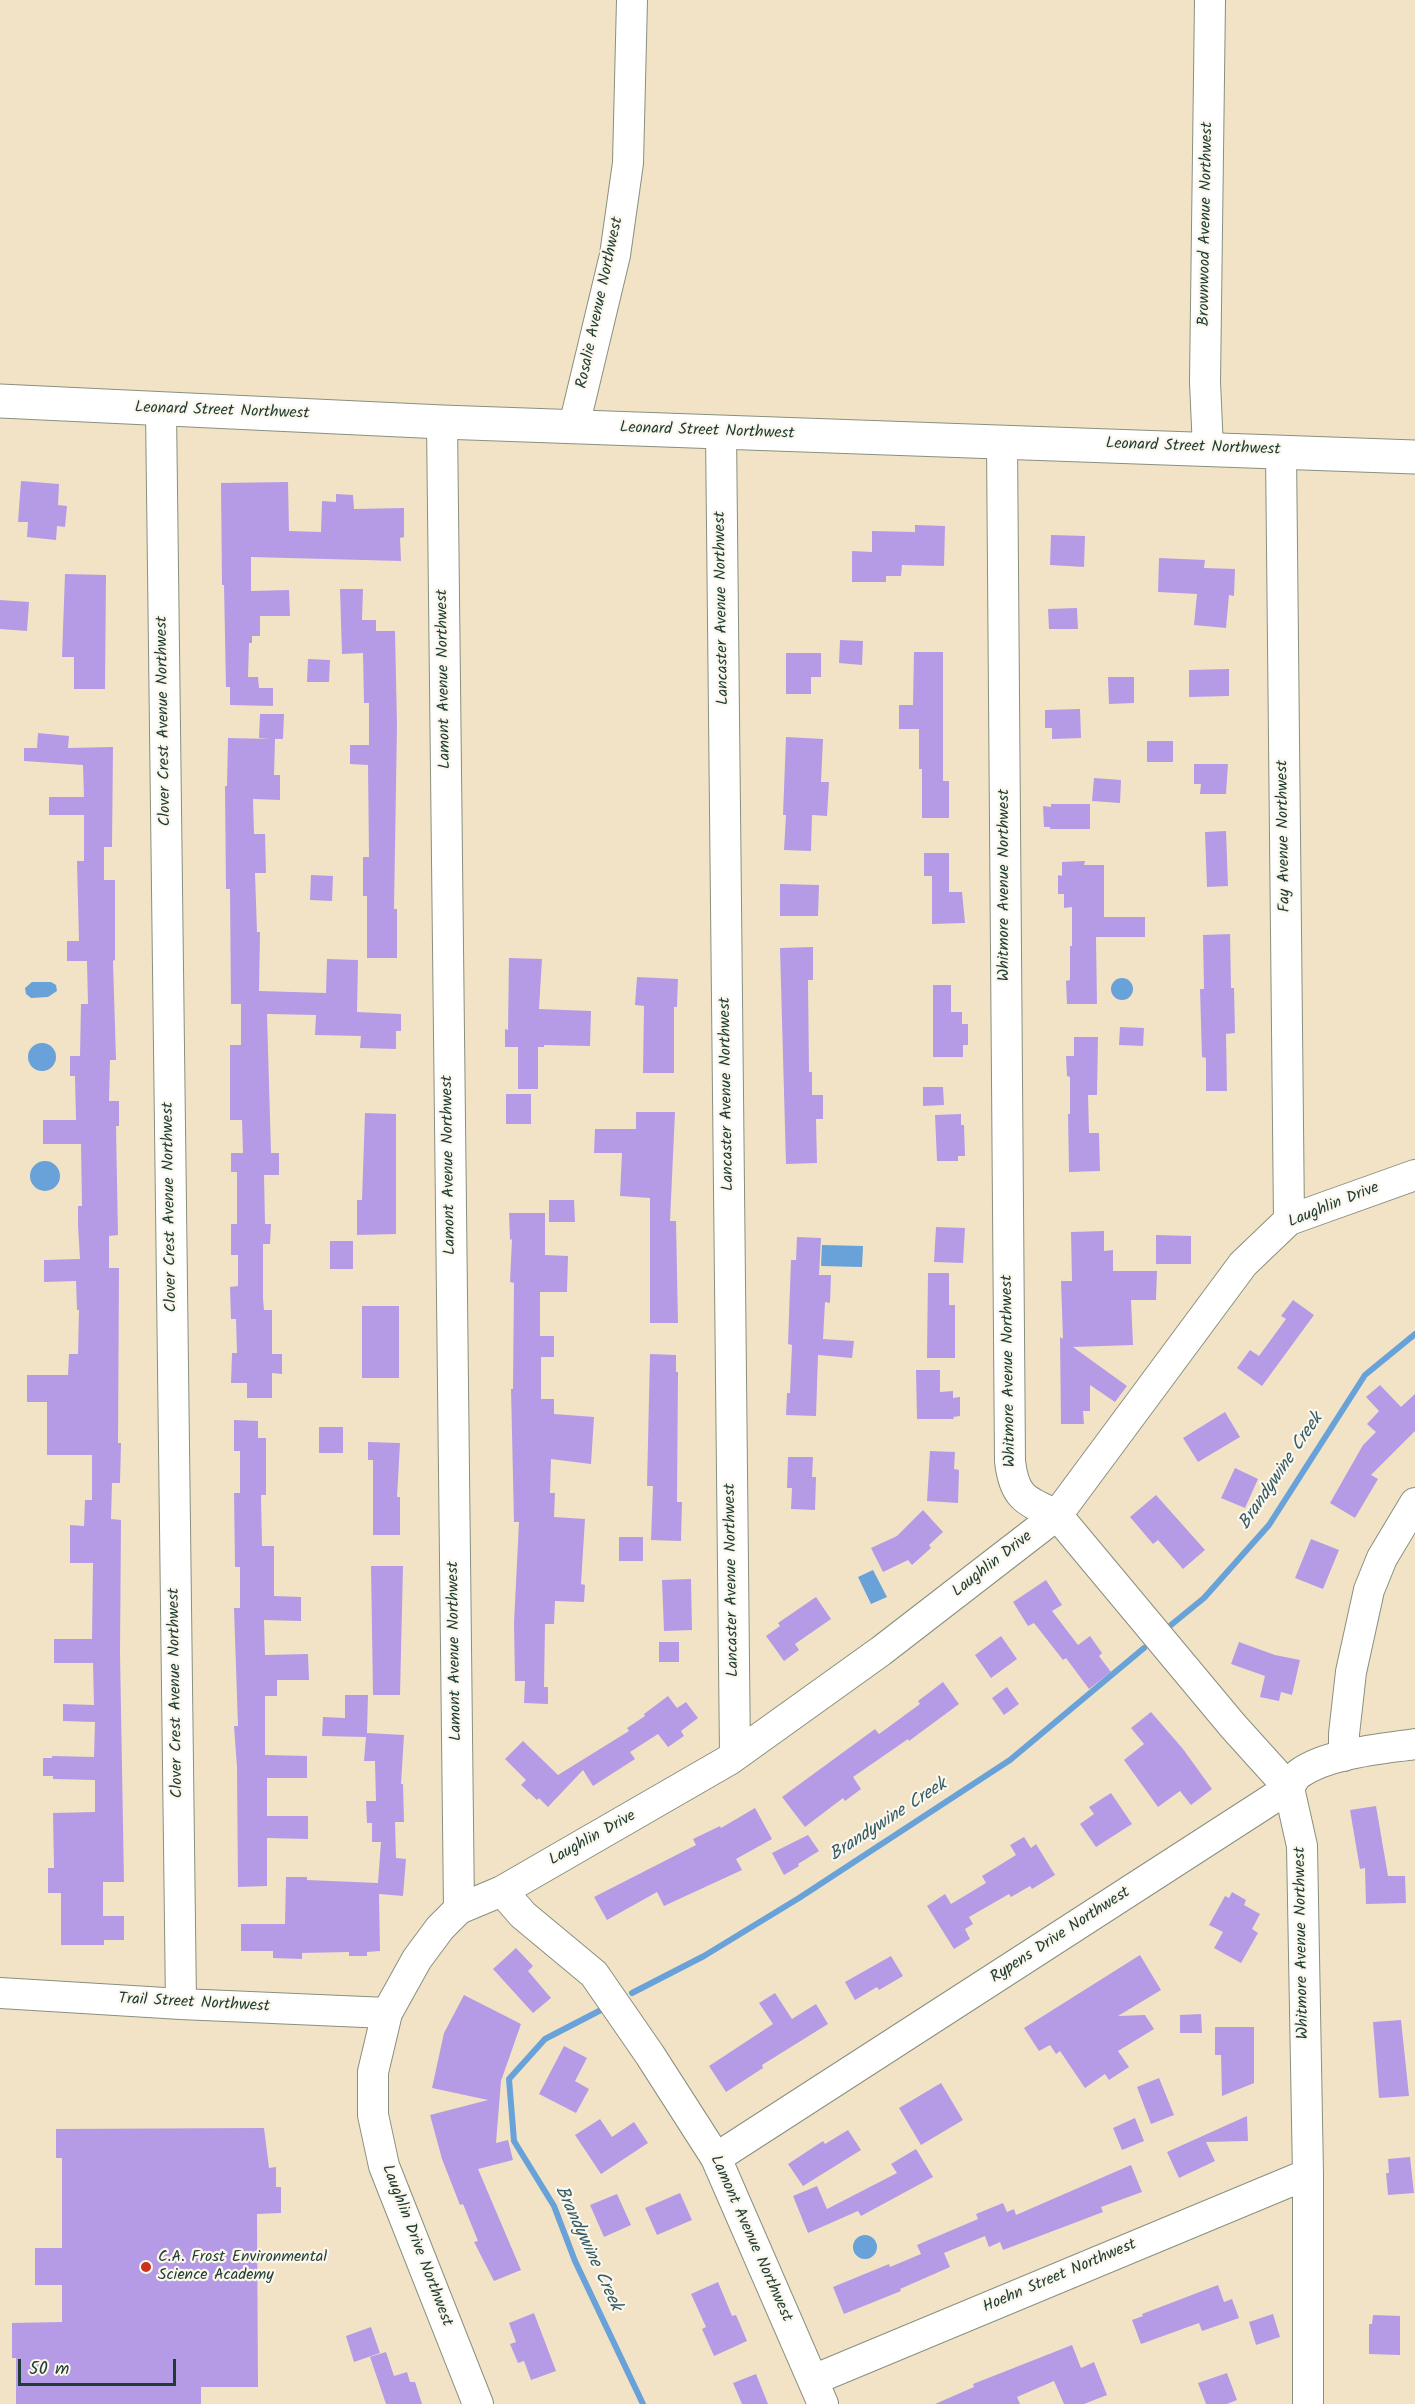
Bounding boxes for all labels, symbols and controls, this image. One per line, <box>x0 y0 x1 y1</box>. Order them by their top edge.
street label: Brownwood Avenue Northwest <box>1196 122 1218 326</box>
street label: Rosalie Avenue Northwest <box>573 215 629 391</box>
street label: Leonard Street Northwest <box>134 399 310 425</box>
street label: Leonard Street Northwest <box>619 419 795 445</box>
street label: Leonard Street Northwest <box>1105 435 1281 461</box>
street label: Lancaster Avenue Northwest <box>712 511 734 705</box>
street label: Lamont Avenue Northwest <box>434 589 456 769</box>
street label: Clover Crest Avenue Northwest <box>154 616 176 826</box>
street label: Fay Avenue Northwest <box>1274 760 1296 912</box>
street label: Whitmore Avenue Northwest <box>995 789 1015 981</box>
street label: Lancaster Avenue Northwest <box>717 997 739 1191</box>
street label: Lamont Avenue Northwest <box>439 1075 461 1255</box>
street label: Clover Crest Avenue Northwest <box>160 1102 182 1312</box>
street label: Laughlin Drive <box>1286 1179 1382 1233</box>
street label: Whitmore Avenue Northwest <box>999 1275 1021 1467</box>
water label: Brandywine Creek <box>1235 1410 1329 1534</box>
street label: Lancaster Avenue Northwest <box>722 1483 744 1677</box>
street label: Laughlin Drive <box>949 1528 1037 1602</box>
street label: Lamont Avenue Northwest <box>445 1561 467 1741</box>
street label: Clover Crest Avenue Northwest <box>166 1588 188 1798</box>
water label: Brandywine Creek <box>826 1775 952 1867</box>
street label: Laughlin Drive <box>546 1807 640 1871</box>
street label: Whitmore Avenue Northwest <box>1292 1847 1314 2039</box>
street label: Rypens Drive Northwest <box>988 1884 1134 1988</box>
street label: Trail Street Northwest <box>118 1990 270 2018</box>
street label: Lamont Avenue Northwest <box>705 2153 795 2325</box>
street label: Laughlin Drive Northwest <box>376 2162 456 2330</box>
water label: Brandywine Creek <box>549 2183 625 2315</box>
street label: Hoehn Street Northwest <box>980 2236 1140 2318</box>
place label: C.A. Frost Environmental Science Academy <box>158 2248 327 2286</box>
marker: C.A. Frost Environmental Science Academy <box>139 2260 153 2274</box>
scale bar <box>21 2347 178 2385</box>
text: 50 m <box>29 2355 69 2384</box>

